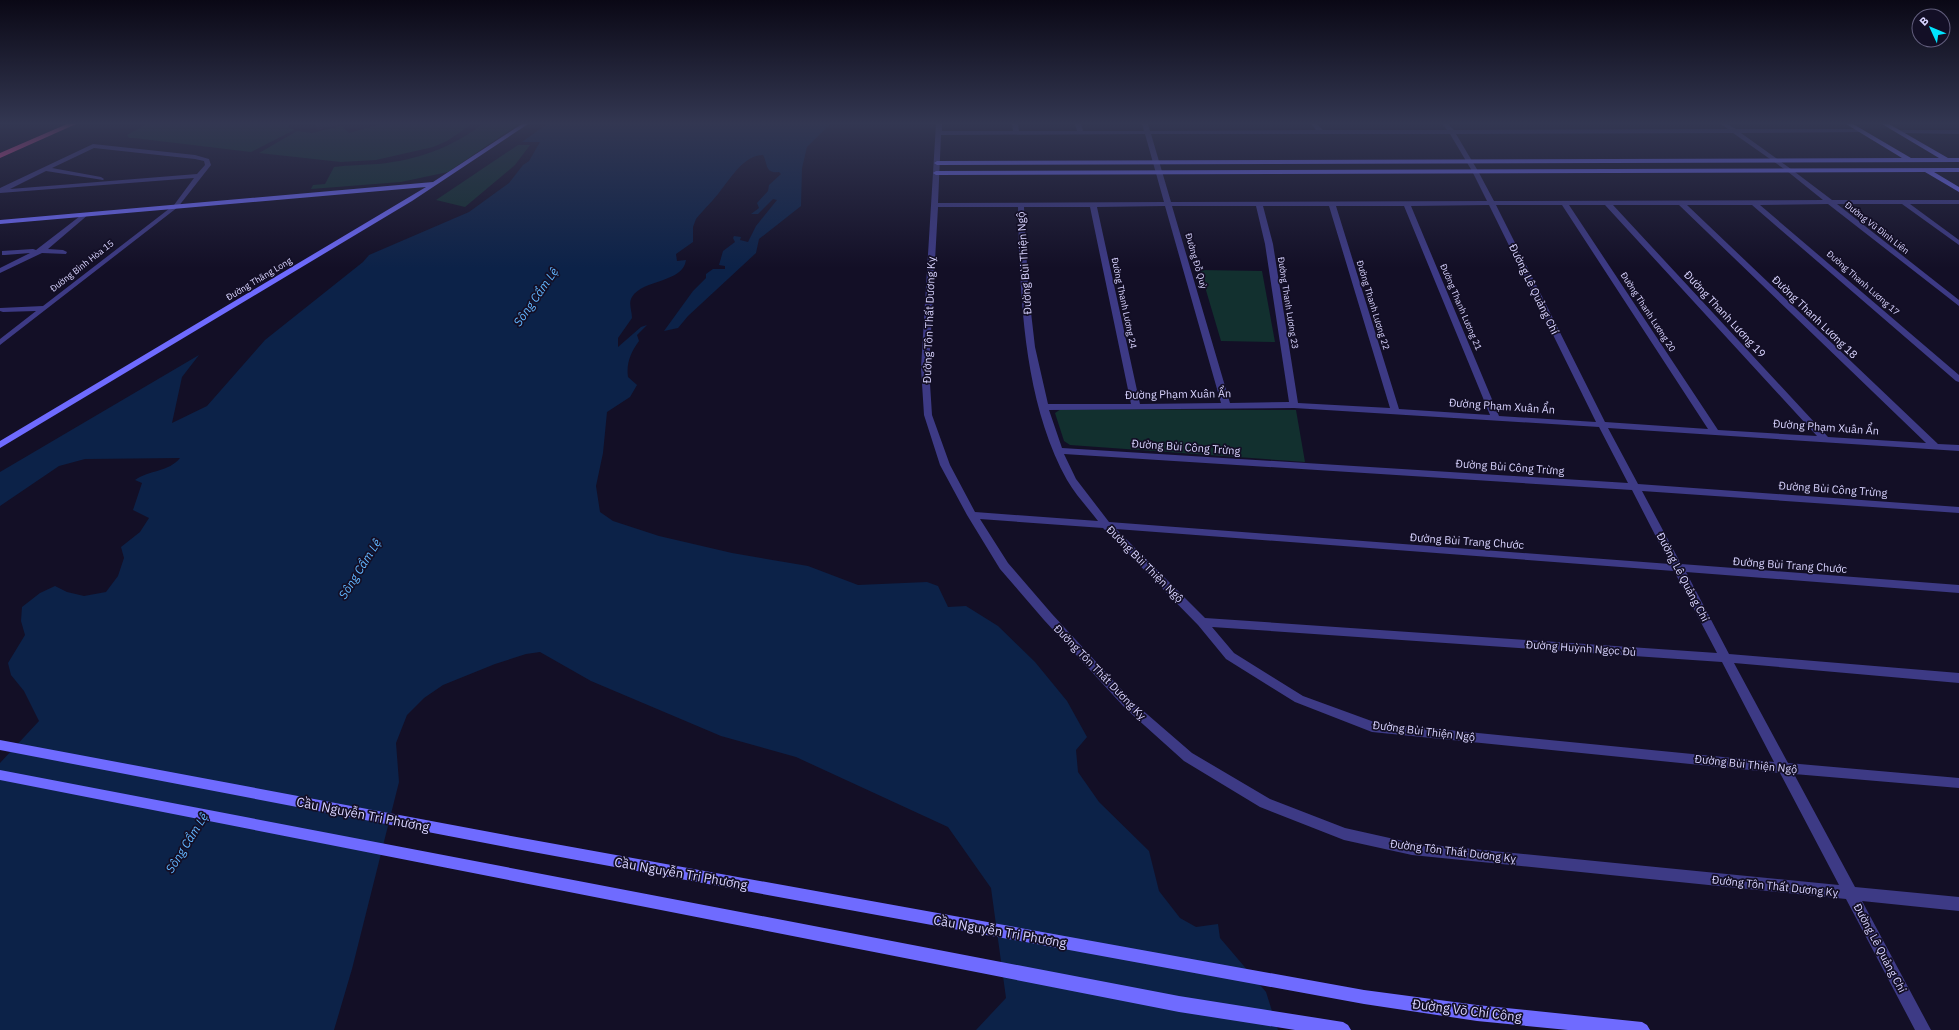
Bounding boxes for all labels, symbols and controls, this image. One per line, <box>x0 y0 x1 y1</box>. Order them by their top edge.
north arrow <box>1911 8 1951 48</box>
text: B <box>1916 14 1931 29</box>
street label: Đường Vũ Đình Liên <box>1843 199 1912 256</box>
street label: Đường Bùi Thiện Ngộ <box>1013 211 1035 315</box>
street label: Đường Đỗ Quỳ <box>1183 232 1210 290</box>
street label: Đường Bình Hòa 15 <box>48 237 116 294</box>
street label: Đường Lê Quảng Chí <box>1506 241 1562 337</box>
street label: Đường Thanh Lương 17 <box>1825 248 1902 317</box>
street label: Đường Thăng Long <box>224 255 294 302</box>
street label: Đường Tôn Thất Dương Kỵ <box>920 256 938 384</box>
street label: Đường Thanh Lương 24 <box>1109 256 1140 350</box>
street label: Đường Thanh Lương 23 <box>1276 256 1301 350</box>
street label: Đường Thanh Lương 22 <box>1355 259 1392 351</box>
street label: Đường Thanh Lương 21 <box>1438 262 1485 352</box>
water label: Sông Cẩm Lệ <box>510 265 561 329</box>
street label: Đường Thanh Lương 19 <box>1681 268 1769 360</box>
street label: Đường Thanh Lương 20 <box>1618 270 1678 354</box>
street label: Đường Thanh Lương 18 <box>1769 272 1861 362</box>
street label: Đường Phạm Xuân Ẩn <box>1125 385 1231 402</box>
street label: Đường Phạm Xuân Ẩn <box>1448 394 1556 417</box>
street label: Đường Phạm Xuân Ẩn <box>1772 415 1880 438</box>
street label: Đường Bùi Công Trừng <box>1131 436 1241 458</box>
street label: Đường Bùi Công Trừng <box>1455 456 1565 478</box>
street label: Đường Bùi Công Trừng <box>1778 478 1888 500</box>
street label: Đường Bùi Thiện Ngộ <box>1104 523 1186 605</box>
street label: Đường Bùi Trang Chước <box>1409 530 1525 552</box>
street label: Đường Lê Quảng Chí <box>1654 530 1713 624</box>
water label: Sông Cẩm Lệ <box>335 536 384 602</box>
street label: Đường Bùi Trang Chước <box>1732 554 1848 576</box>
street label: Đường Tôn Thất Dương Kỵ <box>1051 622 1149 723</box>
street label: Đường Huỳnh Ngọc Đủ <box>1525 637 1637 659</box>
street label: Đường Bùi Thiện Ngộ <box>1372 718 1476 744</box>
street label: Đường Bùi Thiện Ngộ <box>1694 752 1798 776</box>
street label: Cầu Nguyễn Tri Phương <box>295 793 431 836</box>
water label: Sông Cẩm Lệ <box>162 810 211 876</box>
street label: Đường Tôn Thất Dương Kỵ <box>1389 836 1517 866</box>
street label: Cầu Nguyễn Tri Phương <box>613 853 749 894</box>
street label: Đường Tôn Thất Dương Kỵ <box>1711 872 1839 900</box>
street label: Đường Lê Quảng Chí <box>1851 901 1910 995</box>
street label: Cầu Nguyễn Tri Phương <box>932 911 1068 952</box>
street label: Đường Võ Chí Công <box>1411 995 1523 1026</box>

